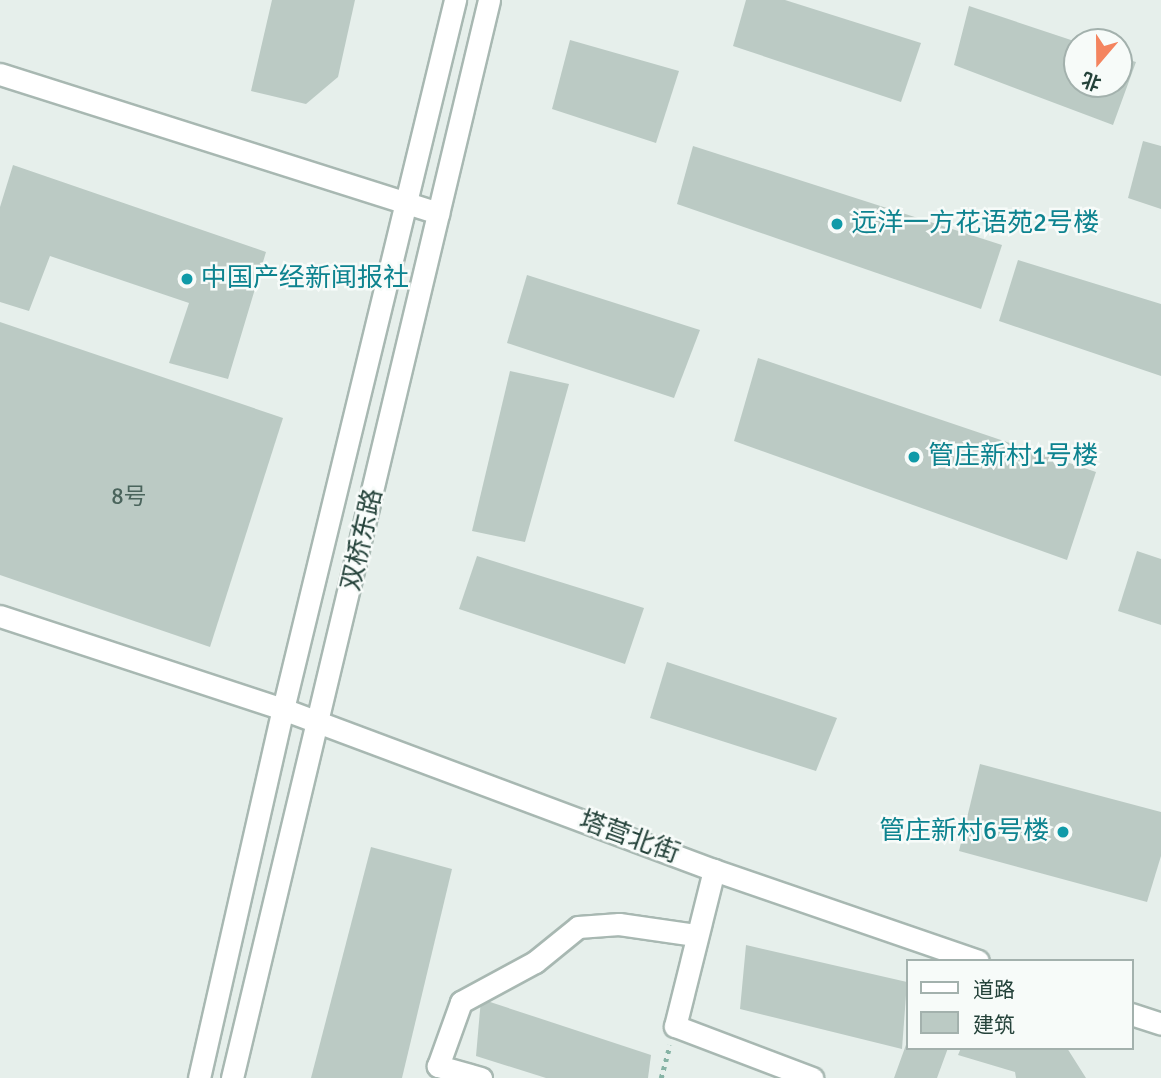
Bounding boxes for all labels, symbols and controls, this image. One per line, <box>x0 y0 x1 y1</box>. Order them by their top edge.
north arrow <box>1063 28 1133 98</box>
text: 北 <box>1078 66 1105 95</box>
place label: 远洋一方花语苑2号楼 <box>851 208 1099 240</box>
marker: 远洋一方花语苑2号楼 <box>829 216 845 232</box>
place label: 中国产经新闻报社 <box>201 263 409 295</box>
marker: 中国产经新闻报社 <box>179 271 195 287</box>
place label: 管庄新村1号楼 <box>928 441 1098 473</box>
marker: 管庄新村1号楼 <box>906 449 922 465</box>
house number: 8号 <box>111 483 147 511</box>
street label: 双桥东路 <box>336 486 390 594</box>
street label: 塔营北街 <box>575 806 683 870</box>
place label: 管庄新村6号楼 <box>879 816 1049 848</box>
marker: 管庄新村6号楼 <box>1055 824 1071 840</box>
legend <box>906 959 1133 1050</box>
text: 道路 <box>973 977 1015 1003</box>
text: 建筑 <box>973 1012 1015 1038</box>

